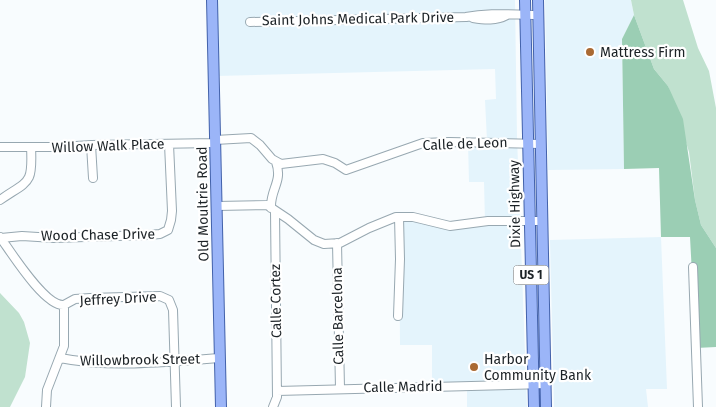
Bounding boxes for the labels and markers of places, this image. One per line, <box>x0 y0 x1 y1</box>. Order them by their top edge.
place label: Mattress Firm <box>600 44 686 61</box>
marker: Mattress Firm <box>584 46 596 58</box>
place label: Harbor Community Bank <box>484 351 592 384</box>
marker: Harbor Community Bank <box>468 361 480 373</box>

